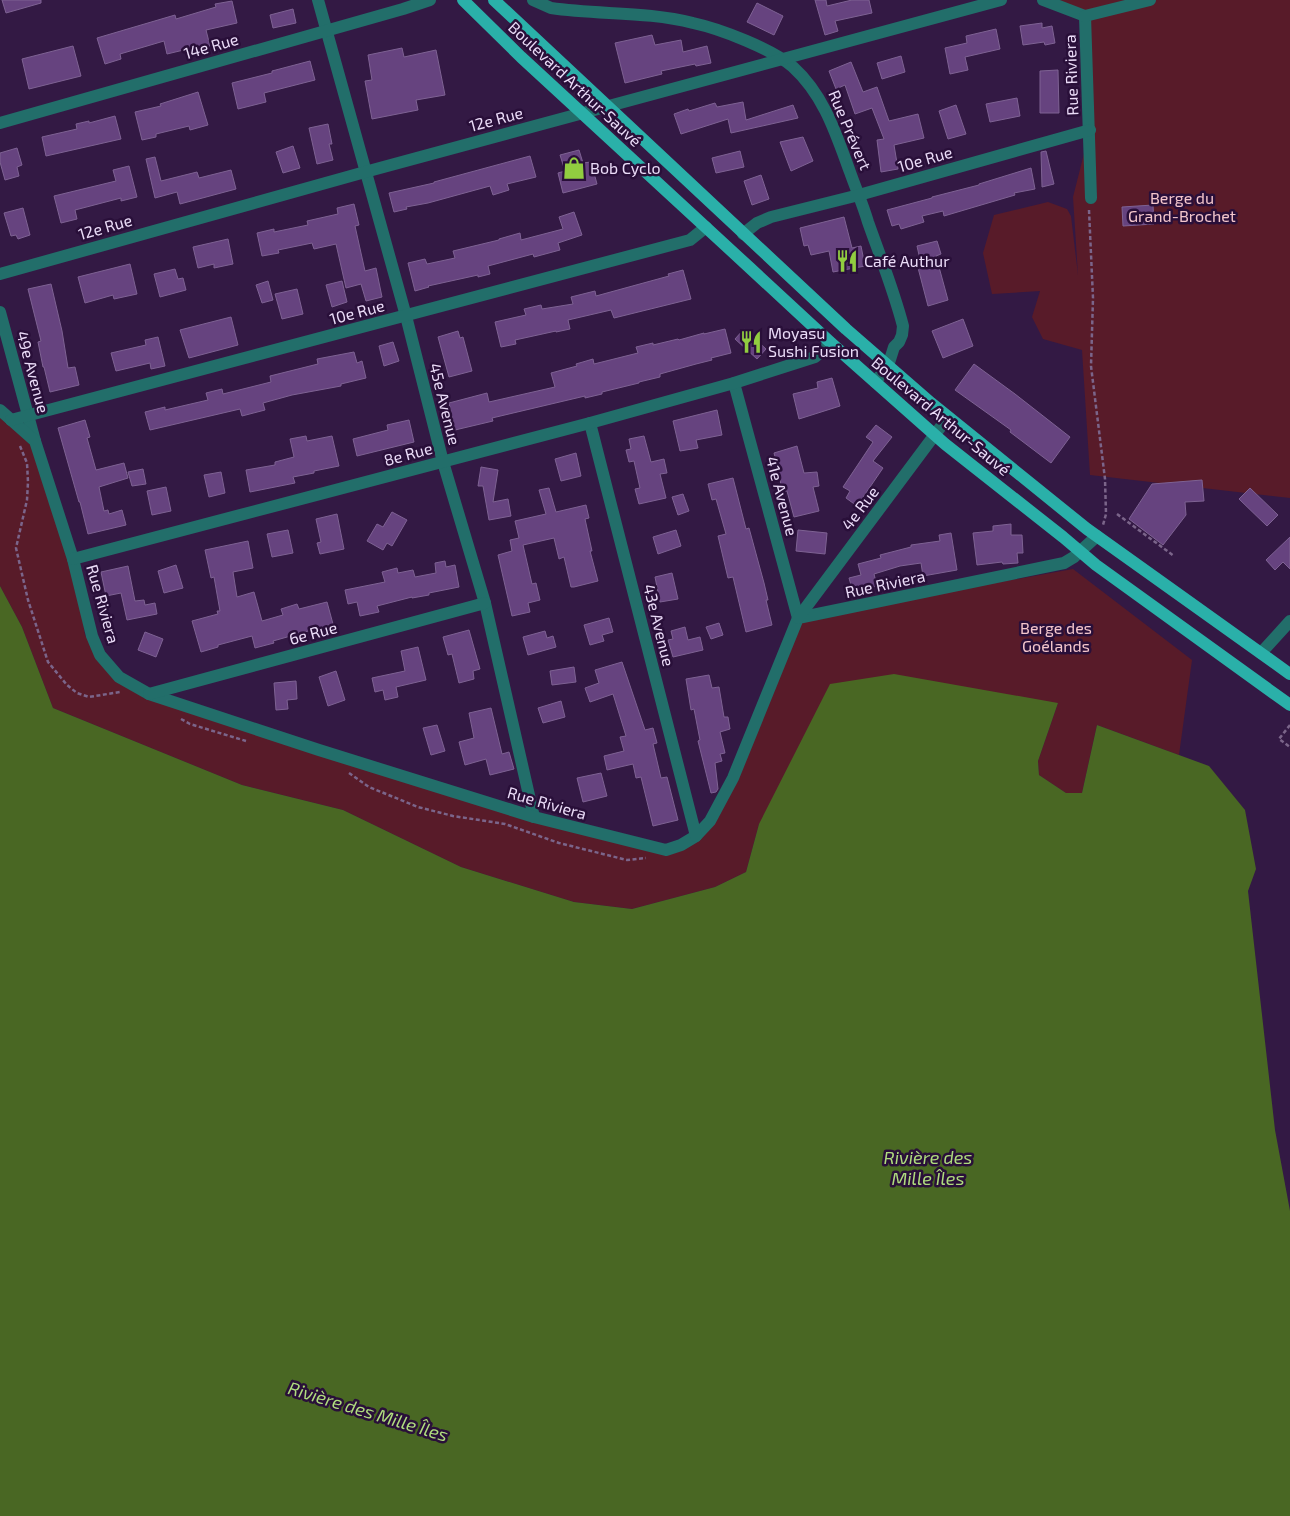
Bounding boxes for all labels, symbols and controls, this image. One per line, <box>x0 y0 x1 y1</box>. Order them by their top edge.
street label: Boulevard Arthur-Sauvé <box>505 17 646 150</box>
street label: 14e Rue <box>181 29 240 62</box>
street label: Rue Riviera <box>1060 34 1081 116</box>
street label: Rue Prévert <box>825 87 876 173</box>
street label: 12e Rue <box>467 102 525 135</box>
street label: 10e Rue <box>895 142 954 175</box>
shop icon: Bob Cyclo <box>561 155 587 181</box>
place label: Bob Cyclo <box>590 158 661 177</box>
park label: Berge du Grand-Brochet <box>1128 188 1236 225</box>
street label: 12e Rue <box>76 210 134 243</box>
restaurant icon: Café Authur <box>834 248 860 274</box>
place label: Café Authur <box>864 251 950 270</box>
street label: 10e Rue <box>327 295 386 328</box>
place label: Moyasu Sushi Fusion <box>768 323 859 360</box>
street label: 49e Avenue <box>13 329 54 415</box>
restaurant icon: Moyasu Sushi Fusion <box>738 329 764 355</box>
street label: Boulevard Arthur-Sauvé <box>868 352 1014 479</box>
street label: 45e Avenue <box>426 361 465 447</box>
street label: 8e Rue <box>382 438 434 469</box>
street label: 41e Avenue <box>763 454 802 538</box>
street label: 4e Rue <box>837 482 882 533</box>
street label: Rue Riviera <box>83 562 124 646</box>
street label: Rue Riviera <box>843 566 927 601</box>
street label: 43e Avenue <box>640 582 679 668</box>
street label: 6e Rue <box>287 617 339 648</box>
park label: Berge des Goélands <box>1020 618 1092 655</box>
street label: Rue Riviera <box>505 782 589 823</box>
water label: Rivière des Mille Îles <box>884 1146 972 1189</box>
water label: Rivière des Mille Îles <box>286 1376 451 1446</box>

